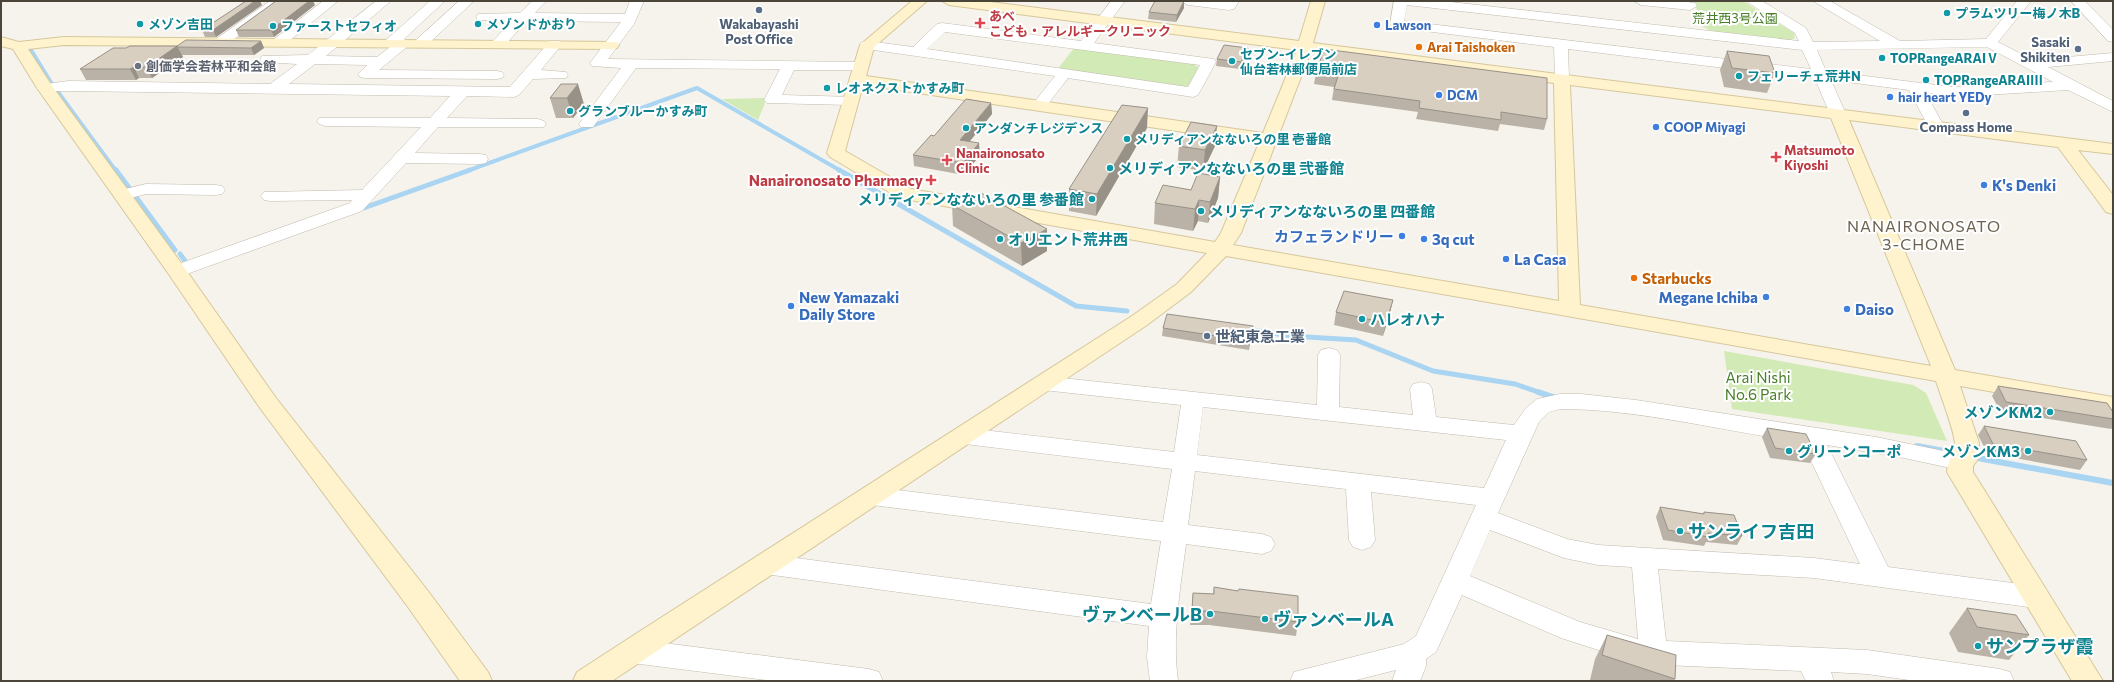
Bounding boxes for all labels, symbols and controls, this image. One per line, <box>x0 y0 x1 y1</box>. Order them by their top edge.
marker: Wakabayashi Post Office <box>754 5 764 15</box>
place label: プラムツリー梅ノ木B <box>1955 5 2081 21</box>
place label: あべ こども・アレルギークリニック <box>989 8 1171 39</box>
marker: プラムツリー梅ノ木B <box>1942 8 1952 18</box>
park label: 荒井西3号公園 <box>1692 10 1778 26</box>
place label: メゾン吉田 <box>148 16 213 32</box>
place label: メゾンドかおり <box>486 16 577 32</box>
place label: Wakabayashi Post Office <box>719 16 799 47</box>
marker: あべ こども・アレルギークリニック <box>974 17 986 29</box>
place label: Lawson <box>1385 17 1431 33</box>
place label: ファーストセフィオ <box>281 18 397 34</box>
marker: メゾン吉田 <box>135 19 145 29</box>
marker: メゾンドかおり <box>473 19 483 29</box>
marker: Lawson <box>1372 20 1382 30</box>
marker: ファーストセフィオ <box>268 21 278 31</box>
place label: Sasaki Shikiten <box>2020 34 2070 65</box>
place label: Arai Taishoken <box>1427 39 1515 55</box>
marker: Arai Taishoken <box>1414 42 1424 52</box>
marker: Sasaki Shikiten <box>2073 44 2083 54</box>
place label: セブン-イレブン 仙台若林郵便局前店 <box>1240 46 1357 77</box>
place label: TOPRangeARAIⅤ <box>1890 50 1999 66</box>
marker: TOPRangeARAIⅤ <box>1877 53 1887 63</box>
marker: セブン-イレブン 仙台若林郵便局前店 <box>1227 56 1237 66</box>
place label: 創価学会若林平和会館 <box>146 58 276 74</box>
marker: 創価学会若林平和会館 <box>133 61 143 71</box>
place label: フェリーチェ荒井N <box>1747 68 1861 84</box>
marker: フェリーチェ荒井N <box>1734 71 1744 81</box>
place label: TOPRangeARAIⅢ <box>1934 72 2043 88</box>
marker: TOPRangeARAIⅢ <box>1921 75 1931 85</box>
place label: レオネクストかすみ町 <box>835 80 965 96</box>
marker: レオネクストかすみ町 <box>822 83 832 93</box>
place label: DCM <box>1447 87 1478 103</box>
place label: hair heart YEDy <box>1898 89 1992 105</box>
marker: DCM <box>1434 90 1444 100</box>
marker: hair heart YEDy <box>1885 92 1895 102</box>
place label: グランブルーかすみ町 <box>578 103 708 119</box>
marker: グランブルーかすみ町 <box>565 106 575 116</box>
marker: Compass Home <box>1961 108 1971 118</box>
place label: COOP Miyagi <box>1664 119 1746 135</box>
place label: Compass Home <box>1920 119 2013 135</box>
place label: アンダンチレジデンス <box>974 120 1103 136</box>
marker: COOP Miyagi <box>1651 122 1661 132</box>
marker: アンダンチレジデンス <box>961 123 971 133</box>
place label: メリディアンなないろの里 壱番館 <box>1135 131 1331 147</box>
marker: メリディアンなないろの里 壱番館 <box>1122 134 1132 144</box>
place label: Matsumoto Kiyoshi <box>1784 142 1855 173</box>
place label: Nanaironosato Clinic <box>956 145 1045 176</box>
marker: Matsumoto Kiyoshi <box>1771 152 1781 162</box>
marker: Nanaironosato Clinic <box>941 154 953 166</box>
place label: メリディアンなないろの里 弐番館 <box>1118 159 1344 177</box>
marker: メリディアンなないろの里 弐番館 <box>1105 163 1115 173</box>
place label: Nanaironosato Pharmacy <box>749 171 924 189</box>
marker: Nanaironosato Pharmacy <box>926 175 936 185</box>
place label: K's Denki <box>1992 176 2056 194</box>
marker: K's Denki <box>1979 180 1989 190</box>
place label: メリディアンなないろの里 参番館 <box>858 190 1084 208</box>
marker: メリディアンなないろの里 参番館 <box>1087 194 1097 204</box>
place label: メリディアンなないろの里 四番館 <box>1209 202 1435 220</box>
marker: メリディアンなないろの里 四番館 <box>1196 206 1206 216</box>
district label: NANAIRONOSATO 3-CHOME <box>1847 216 2001 253</box>
place label: カフェランドリー <box>1274 227 1394 245</box>
place label: オリエント荒井西 <box>1008 230 1128 248</box>
place label: 3q cut <box>1432 230 1475 248</box>
marker: カフェランドリー <box>1397 231 1407 241</box>
marker: オリエント荒井西 <box>995 234 1005 244</box>
marker: 3q cut <box>1419 234 1429 244</box>
place label: La Casa <box>1514 250 1567 268</box>
marker: La Casa <box>1501 254 1511 264</box>
place label: Starbucks <box>1642 269 1712 287</box>
marker: Starbucks <box>1629 273 1639 283</box>
place label: New Yamazaki Daily Store <box>799 288 899 323</box>
place label: Megane Ichiba <box>1659 288 1758 306</box>
marker: Megane Ichiba <box>1761 292 1771 302</box>
place label: Daiso <box>1855 300 1894 318</box>
marker: New Yamazaki Daily Store <box>786 301 796 311</box>
marker: Daiso <box>1842 304 1852 314</box>
place label: ハレオハナ <box>1370 310 1445 328</box>
marker: ハレオハナ <box>1357 314 1367 324</box>
place label: 世紀東急工業 <box>1215 327 1305 345</box>
marker: 世紀東急工業 <box>1202 331 1212 341</box>
park label: Arai Nishi No.6 Park <box>1725 368 1791 403</box>
place label: メゾンKM2 <box>1964 403 2042 421</box>
marker: メゾンKM2 <box>2045 407 2055 417</box>
place label: グリーンコーポ <box>1797 442 1901 460</box>
place label: メゾンKM3 <box>1941 442 2020 460</box>
marker: グリーンコーポ <box>1784 446 1794 456</box>
marker: メゾンKM3 <box>2023 446 2033 456</box>
place label: サンライフ吉田 <box>1688 520 1814 542</box>
marker: サンライフ吉田 <box>1675 526 1685 536</box>
place label: ヴァンベールB <box>1082 603 1202 625</box>
place label: ヴァンベールA <box>1273 608 1394 630</box>
marker: ヴァンベールB <box>1205 609 1215 619</box>
marker: ヴァンベールA <box>1260 614 1270 624</box>
place label: サンプラザ霞 <box>1986 635 2093 657</box>
marker: サンプラザ霞 <box>1973 641 1983 651</box>

